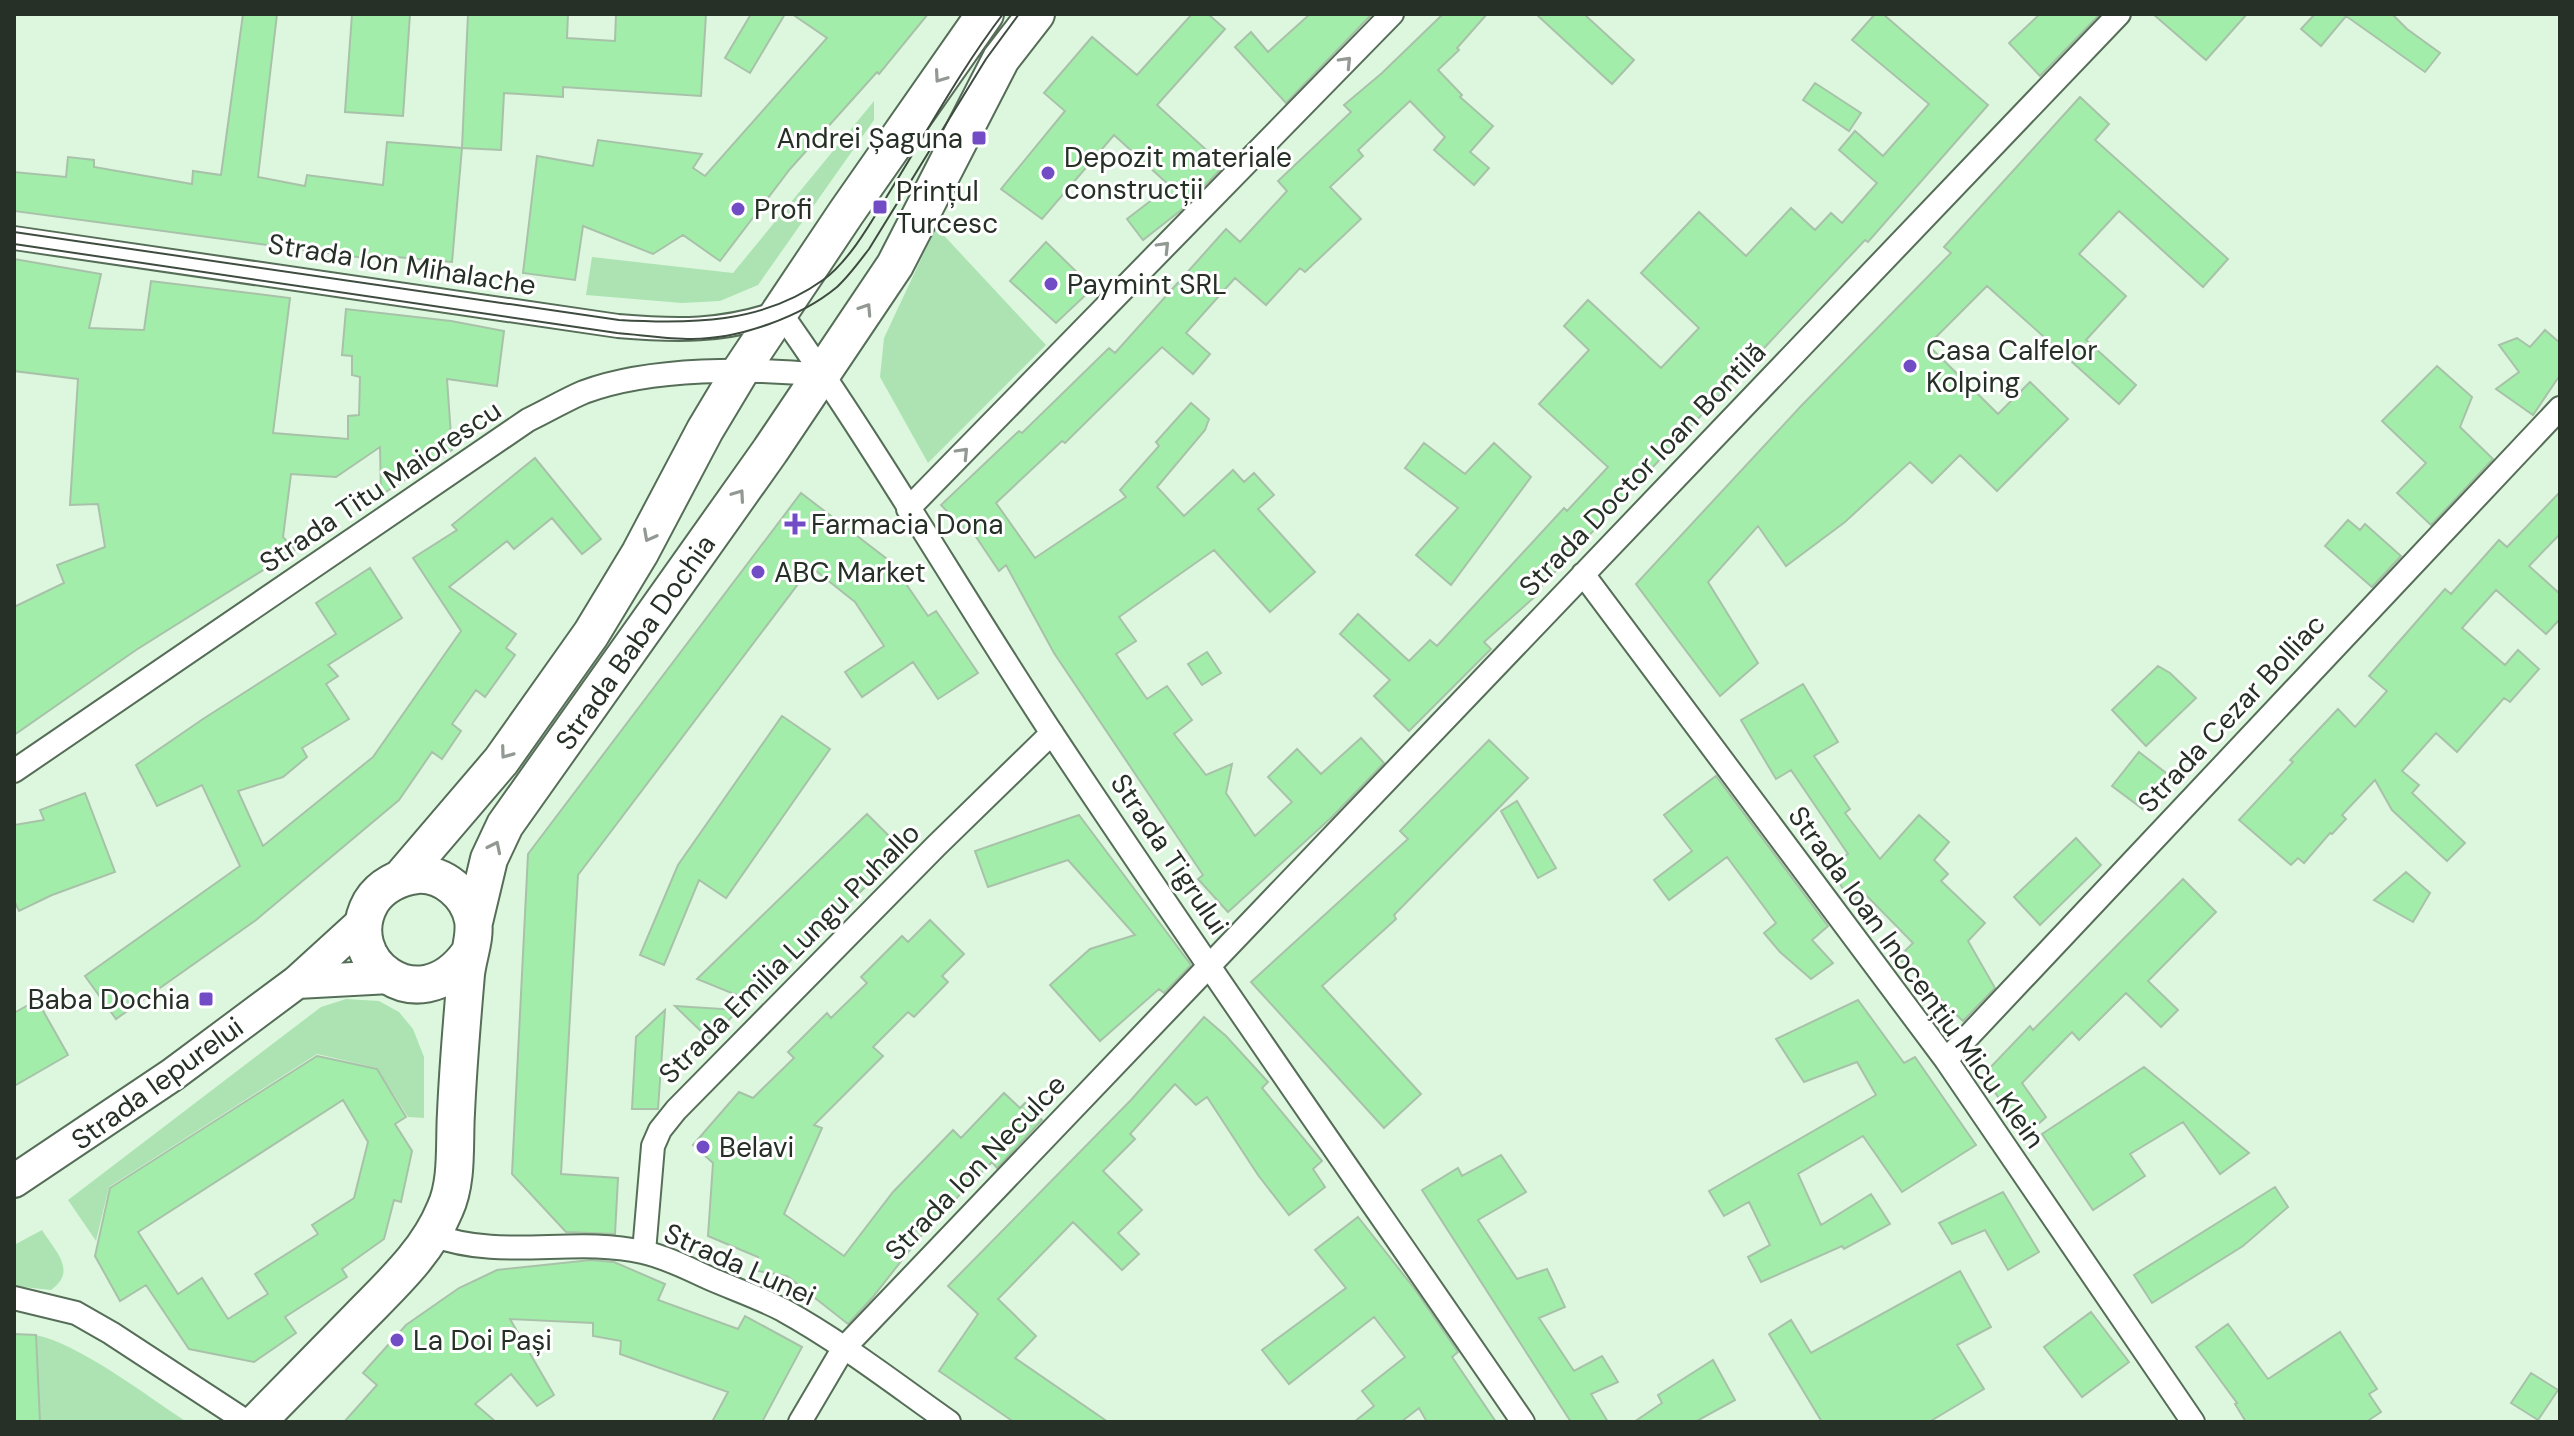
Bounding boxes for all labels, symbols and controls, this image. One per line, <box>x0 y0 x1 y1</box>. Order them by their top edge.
one-way arrow <box>1337 56 1351 71</box>
one-way arrow <box>935 69 950 83</box>
place label: Andrei Șaguna <box>776 120 963 157</box>
marker: Andrei Șaguna <box>970 129 988 147</box>
place label: Depozit materiale construcții <box>1064 139 1292 208</box>
marker: Depozit materiale construcții <box>1039 164 1057 182</box>
place label: Prințul Turcesc <box>896 173 998 242</box>
place label: Profi <box>754 191 812 228</box>
marker: Prințul Turcesc <box>871 198 889 216</box>
marker: Profi <box>729 200 747 218</box>
street label: Strada Ion Mihalache <box>265 225 539 304</box>
one-way arrow <box>1155 242 1170 256</box>
place label: Paymint SRL <box>1067 266 1227 303</box>
marker: Paymint SRL <box>1042 275 1060 293</box>
one-way arrow <box>856 304 871 318</box>
place label: Casa Calfelor Kolping <box>1926 332 2098 401</box>
street label: Strada Doctor Ioan Bontilă <box>1511 334 1774 605</box>
marker: Casa Calfelor Kolping <box>1901 357 1919 375</box>
street label: Strada Titu Maiorescu <box>252 392 508 581</box>
one-way arrow <box>954 448 968 462</box>
one-way arrow <box>729 490 744 504</box>
place label: Farmacia Dona <box>811 506 1003 543</box>
marker: Farmacia Dona <box>786 515 804 533</box>
street label: Strada Baba Dochia <box>547 527 724 757</box>
one-way arrow <box>643 527 658 542</box>
place label: ABC Market <box>774 554 926 591</box>
marker: ABC Market <box>749 563 767 581</box>
street label: Strada Cezar Bolliac <box>2130 606 2333 821</box>
one-way arrow <box>501 744 516 758</box>
street label: Strada Tigrului <box>1102 767 1237 942</box>
street label: Strada Ioan Inocențiu Micu Klein <box>1780 799 2053 1156</box>
street label: Strada Emilia Lungu Puhallo <box>651 815 928 1092</box>
one-way arrow <box>485 840 501 855</box>
place label: Baba Dochia <box>28 981 190 1018</box>
marker: Baba Dochia <box>197 990 215 1008</box>
street label: Strada Iepurelui <box>64 1009 251 1158</box>
street label: Strada Ion Neculce <box>877 1066 1074 1268</box>
place label: Belavi <box>719 1129 794 1166</box>
marker: Belavi <box>694 1138 712 1156</box>
street label: Strada Lunei <box>658 1214 822 1314</box>
place label: La Doi Pași <box>413 1322 552 1359</box>
marker: La Doi Pași <box>388 1331 406 1349</box>

